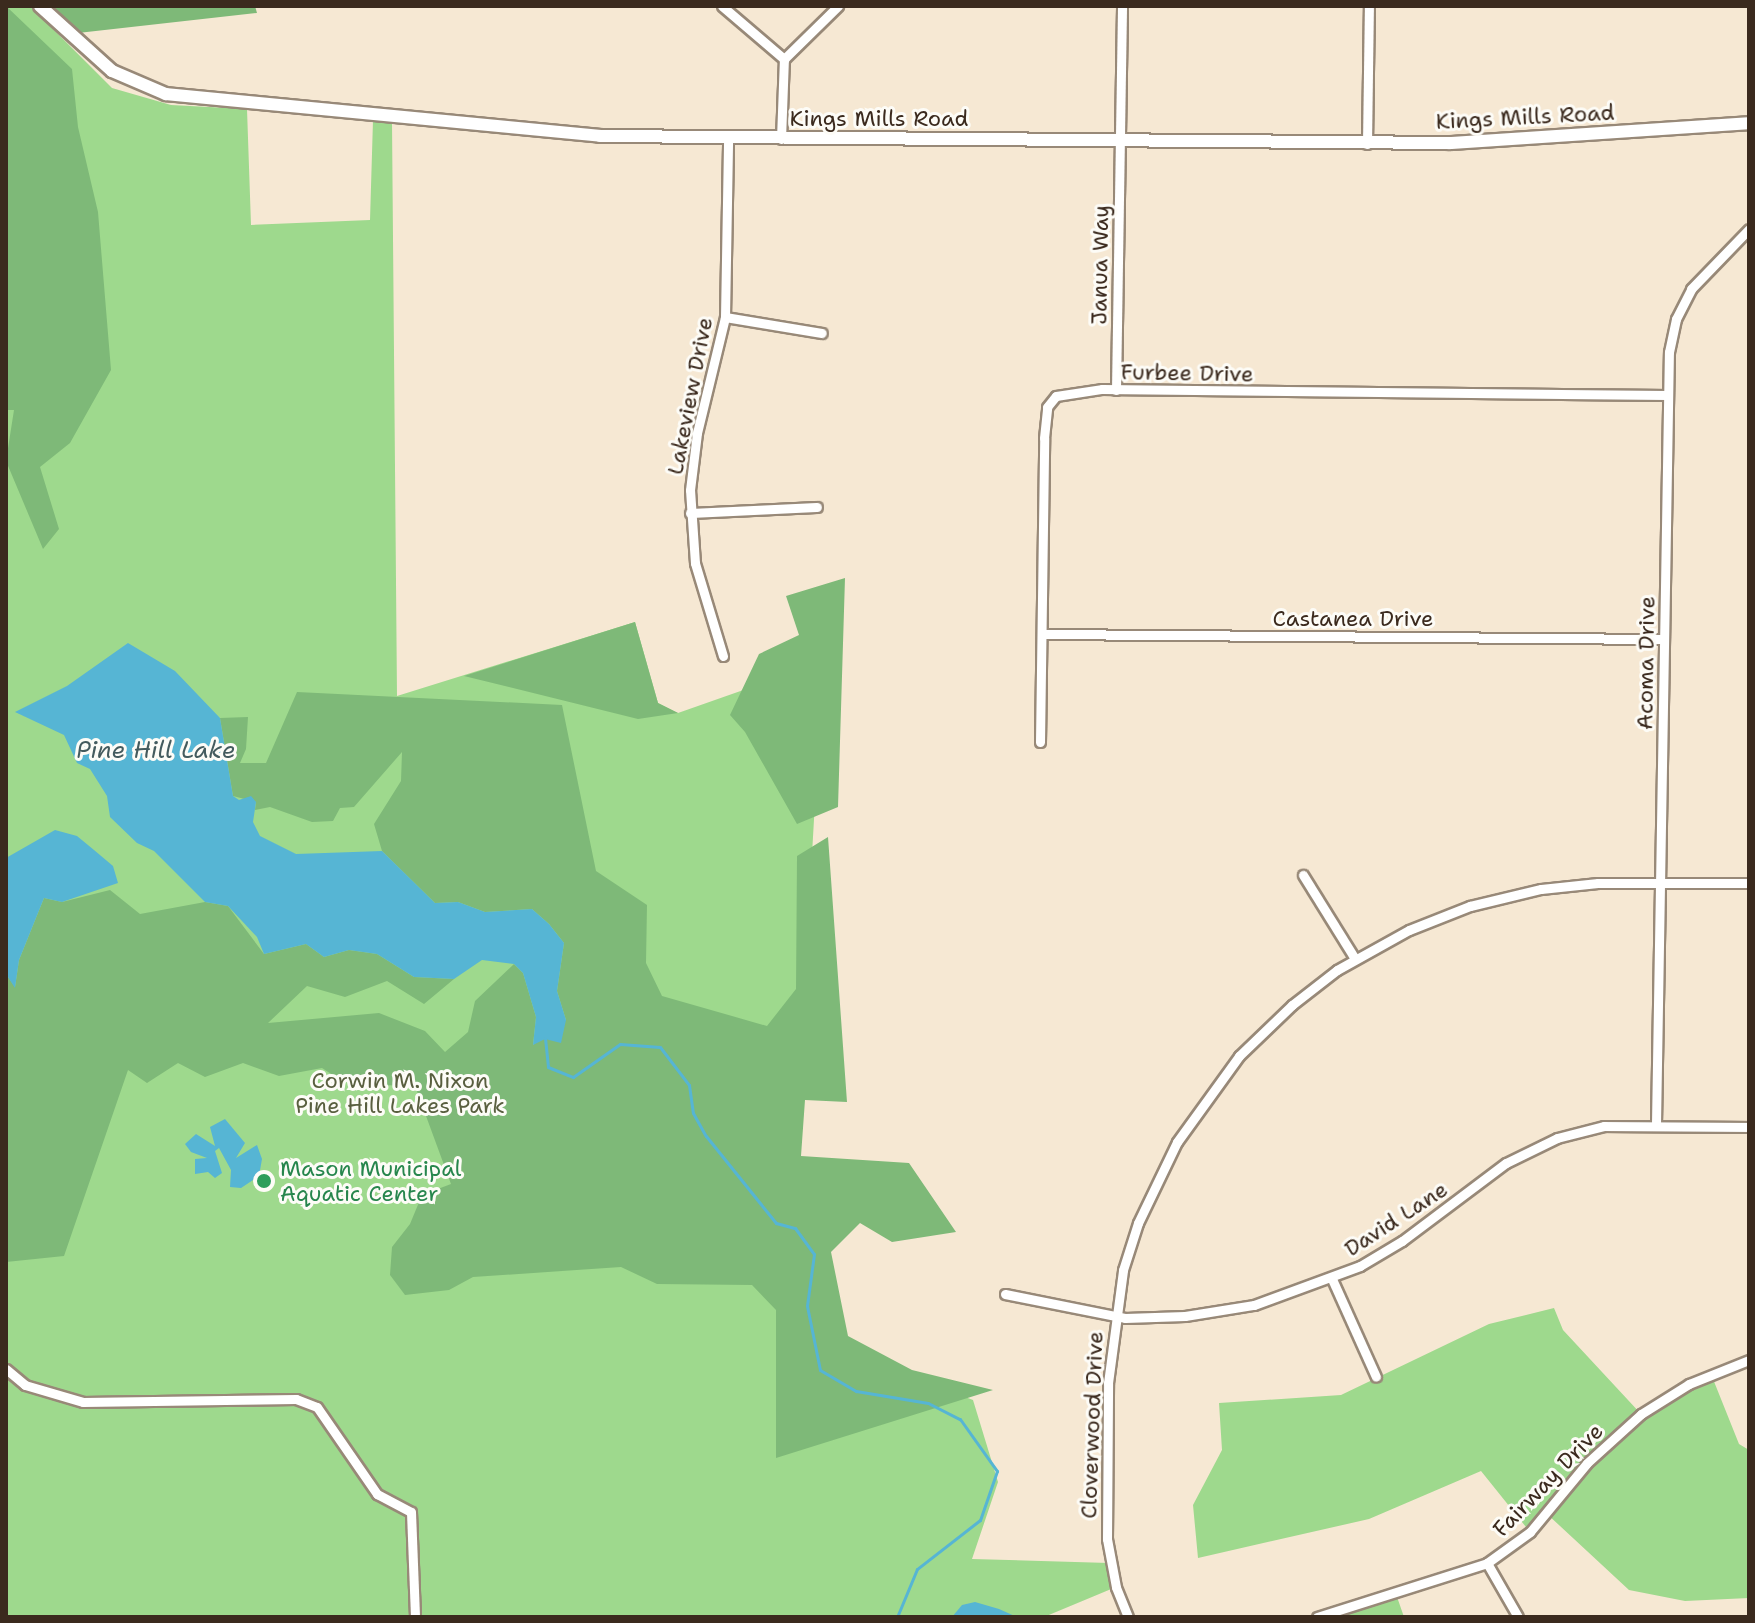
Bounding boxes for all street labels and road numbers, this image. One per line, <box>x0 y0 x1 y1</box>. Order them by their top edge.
street label: Kings Mills Road <box>1435 99 1615 135</box>
street label: Kings Mills Road <box>790 106 968 132</box>
street label: Janua Way <box>1086 205 1114 325</box>
street label: Lakeview Drive <box>662 315 718 477</box>
street label: Furbee Drive <box>1120 359 1254 387</box>
street label: Acoma Drive <box>1632 596 1660 730</box>
street label: Castanea Drive <box>1273 606 1433 632</box>
street label: David Lane <box>1340 1176 1452 1262</box>
street label: Cloverwood Drive <box>1076 1331 1108 1519</box>
street label: Fairway Drive <box>1487 1418 1609 1542</box>

